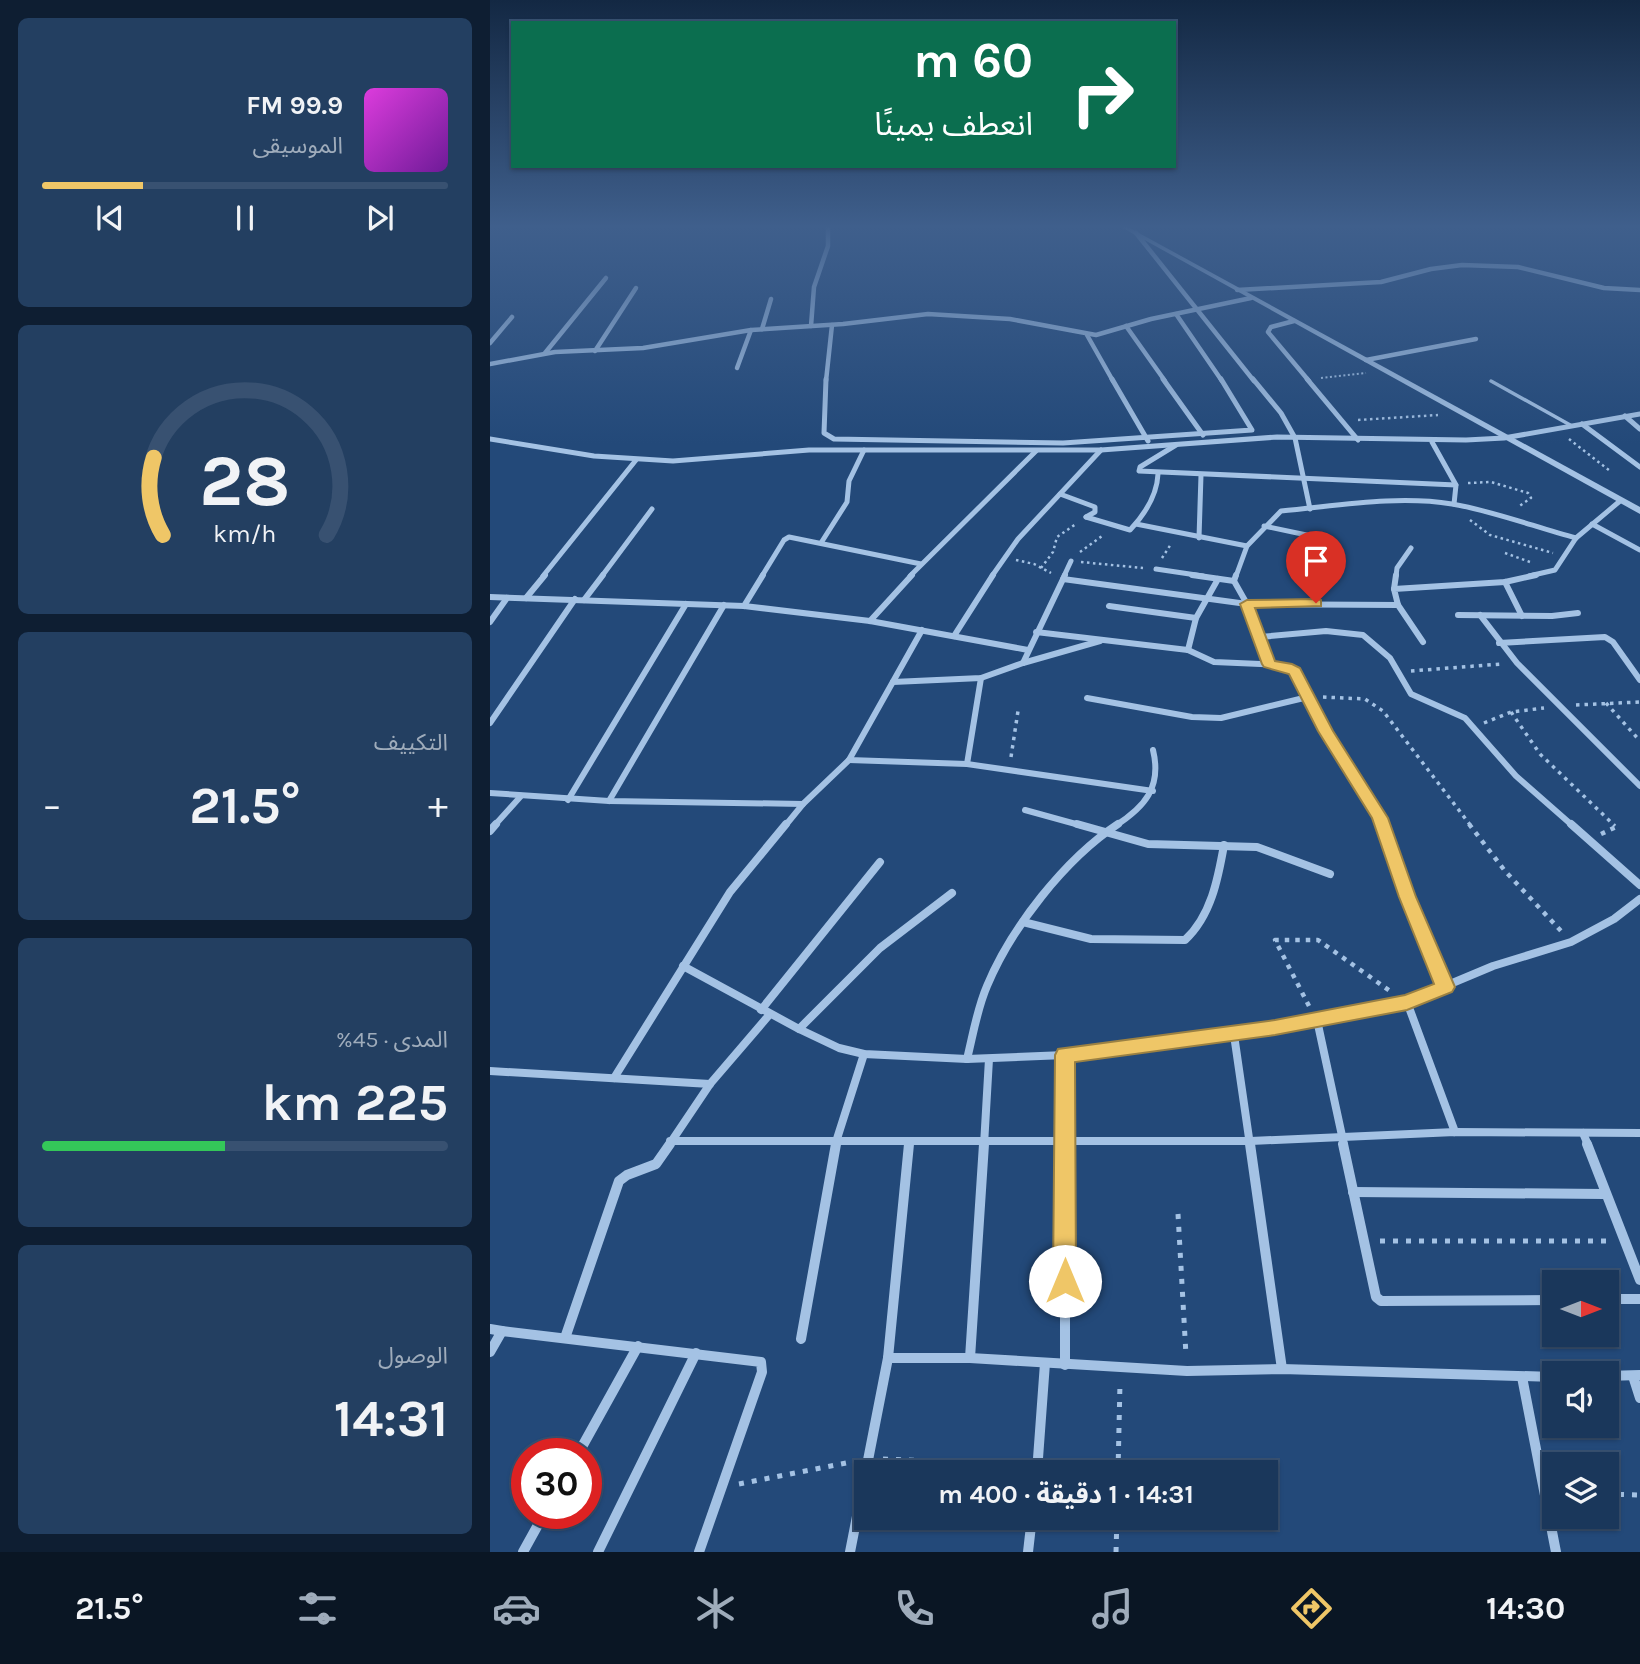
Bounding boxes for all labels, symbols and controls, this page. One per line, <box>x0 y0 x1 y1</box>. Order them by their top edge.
text: 60 m <box>913 32 1033 89</box>
icon: right <box>1057 49 1148 140</box>
text: 99.9 FM <box>246 90 343 121</box>
text: انعطف يمينًا <box>874 106 1033 143</box>
text: الموسيقى <box>252 132 343 159</box>
icon: previous <box>91 199 129 237</box>
icon: pause <box>226 199 264 237</box>
icon: next <box>361 199 399 237</box>
text: 28 <box>199 439 291 524</box>
text: km/h <box>213 519 277 548</box>
pin <box>1286 531 1346 603</box>
icon: arrive <box>1297 542 1335 580</box>
text: التكييف <box>374 729 448 756</box>
text: 21.5° <box>189 775 301 836</box>
text: − <box>42 783 62 828</box>
text: + <box>428 783 448 828</box>
text: المدى · 45% <box>336 1026 448 1053</box>
text: 225 km <box>262 1072 448 1133</box>
position arrow <box>1028 1244 1102 1318</box>
north arrow <box>1542 1270 1619 1348</box>
map controls <box>1542 1270 1619 1529</box>
text: الوصول <box>378 1342 448 1369</box>
button: sound <box>1542 1361 1619 1438</box>
text: 14:31 <box>334 1388 448 1449</box>
speed limit sign: 30 <box>511 1438 602 1529</box>
button: layers <box>1542 1452 1619 1529</box>
text: 14:31 · 1 دقيقة · 400 m <box>938 1479 1194 1510</box>
icon: filters <box>293 1584 342 1633</box>
icon: car <box>492 1584 541 1633</box>
icon: climate <box>691 1584 740 1633</box>
icon: phone <box>890 1584 939 1633</box>
icon: music <box>1088 1584 1137 1633</box>
icon: directions <box>1287 1584 1336 1633</box>
text: 21.5° <box>75 1590 144 1627</box>
text: 14:30 <box>1486 1590 1565 1627</box>

